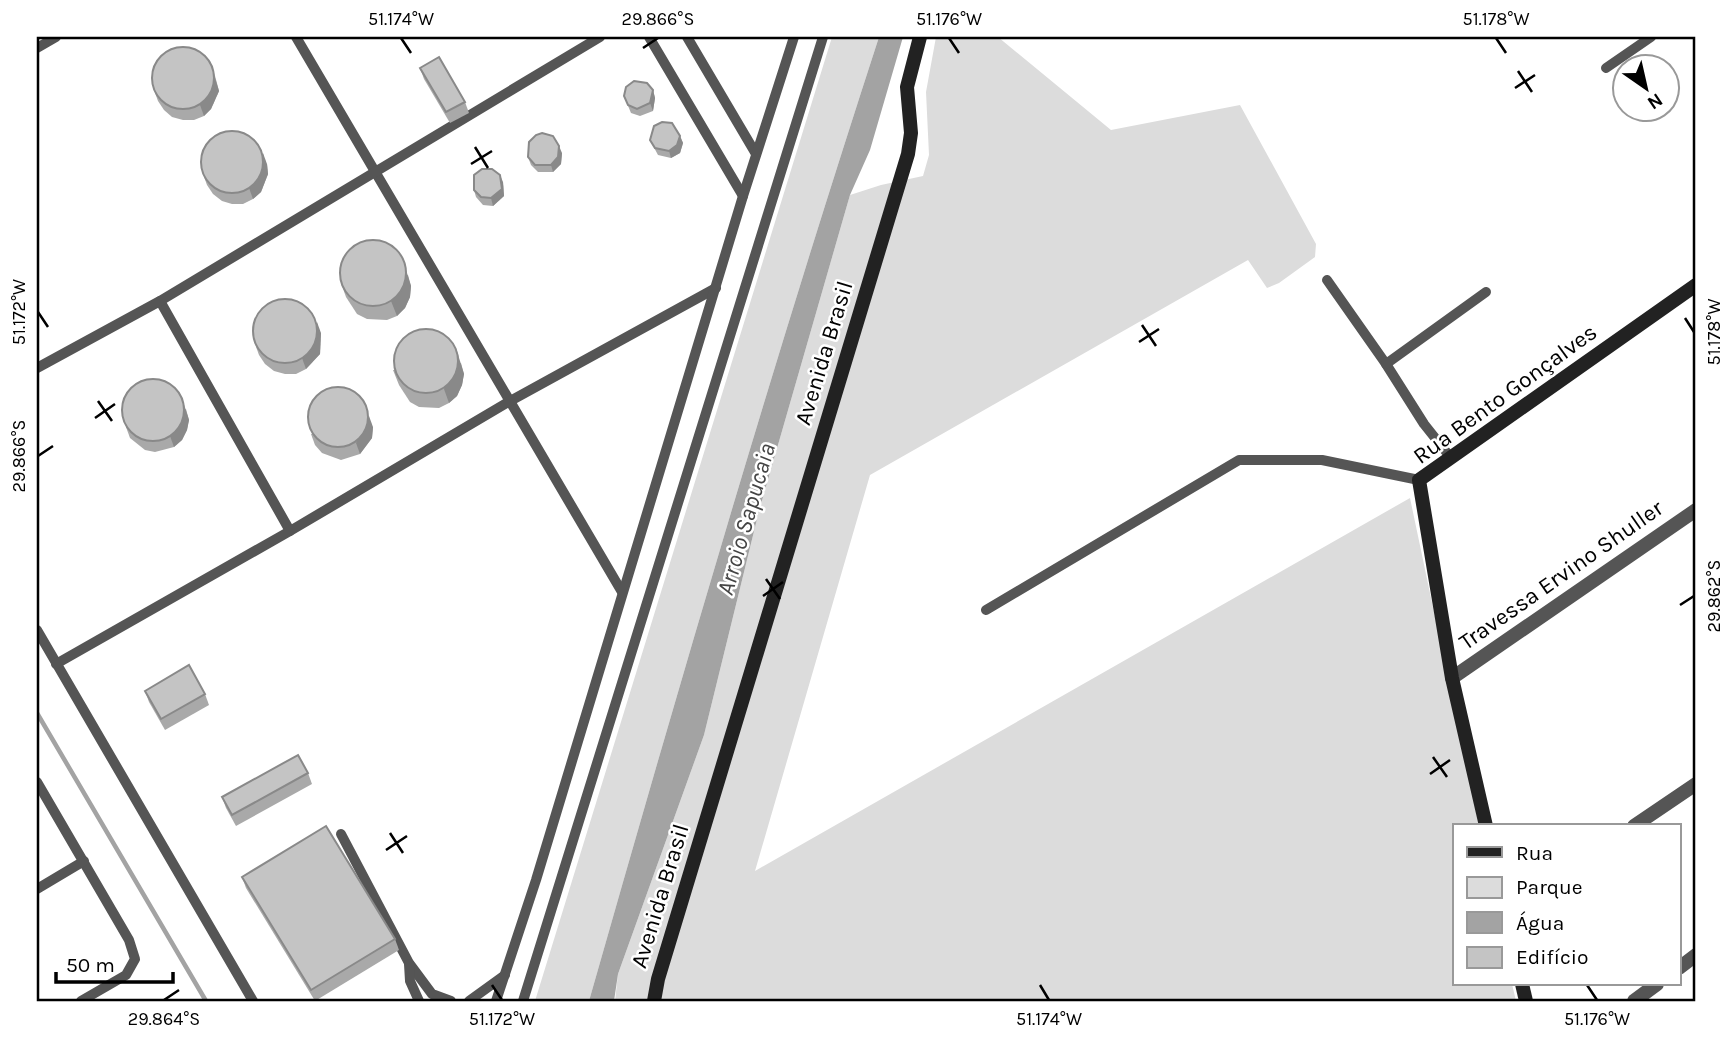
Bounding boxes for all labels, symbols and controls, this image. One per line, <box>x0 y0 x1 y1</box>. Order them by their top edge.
text: 51.174°W <box>368 8 434 30</box>
text: 29.866°S <box>622 8 694 30</box>
text: 51.176°W <box>916 8 982 30</box>
text: 51.178°W <box>1462 8 1530 30</box>
north arrow <box>1610 52 1680 122</box>
text: N <box>1643 88 1667 114</box>
street label: Avenida Brasil <box>789 278 859 428</box>
text: 51.172°W <box>8 279 30 345</box>
text: 51.178°W <box>1703 298 1725 366</box>
street label: Rua Bento Gonçalves <box>1408 318 1602 470</box>
text: 29.866°S <box>8 420 30 492</box>
water label: Arroio Sapucaia <box>711 440 781 598</box>
street label: Travessa Ervino Shuller <box>1454 494 1669 656</box>
text: 29.862°S <box>1703 560 1725 632</box>
street label: Avenida Brasil <box>625 821 695 971</box>
legend <box>1453 824 1680 986</box>
text: Rua <box>1516 841 1553 865</box>
text: Parque <box>1516 875 1583 899</box>
text: Água <box>1516 911 1564 935</box>
scale bar <box>56 940 173 984</box>
text: Edifício <box>1516 945 1589 969</box>
text: 50 m <box>66 953 115 977</box>
text: 29.864°S <box>128 1008 200 1030</box>
text: 51.172°W <box>469 1008 535 1030</box>
text: 51.174°W <box>1016 1008 1082 1030</box>
text: 51.176°W <box>1564 1008 1630 1030</box>

